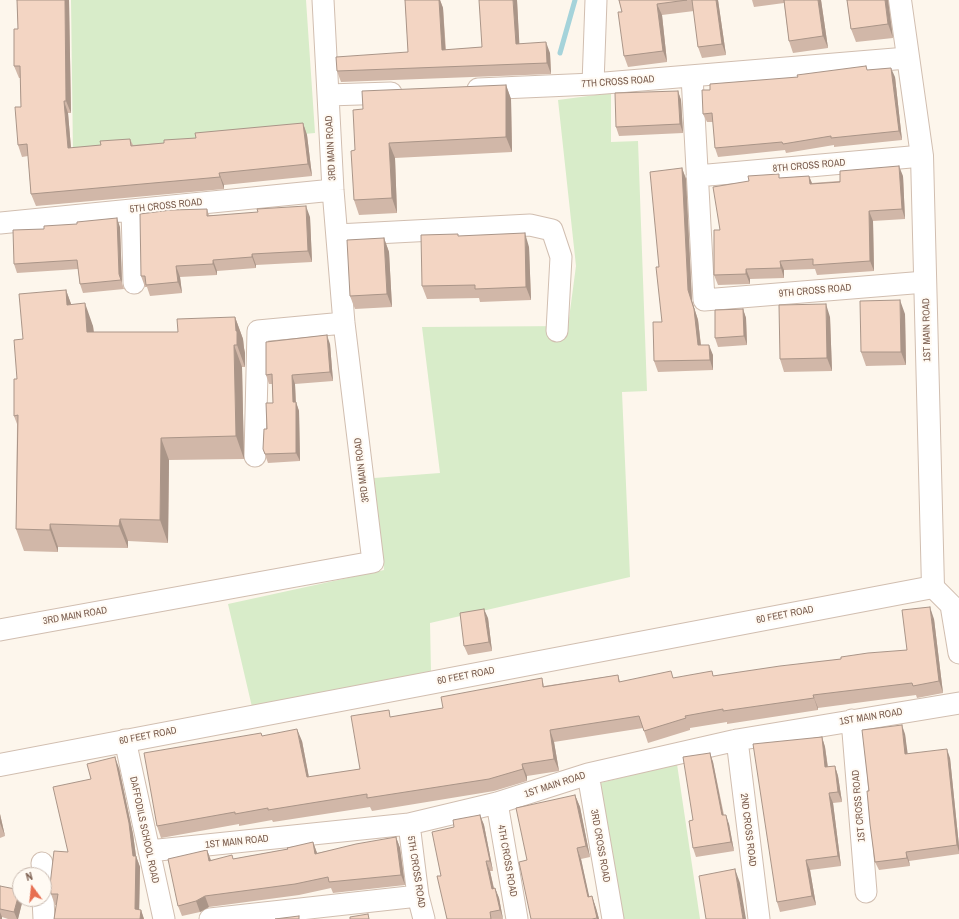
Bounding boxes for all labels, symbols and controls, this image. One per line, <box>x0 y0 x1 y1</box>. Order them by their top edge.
street label: 7TH CROSS ROAD <box>581 73 655 91</box>
street label: 3RD MAIN ROAD <box>323 115 339 181</box>
street label: 8TH CROSS ROAD <box>772 157 846 175</box>
street label: 5TH CROSS ROAD <box>129 196 203 216</box>
street label: 9TH CROSS ROAD <box>778 282 852 300</box>
street label: 1ST MAIN ROAD <box>920 298 934 362</box>
street label: 3RD MAIN ROAD <box>352 437 372 503</box>
street label: 3RD MAIN ROAD <box>42 604 108 628</box>
street label: 60 FEET ROAD <box>755 604 815 626</box>
street label: 60 FEET ROAD <box>436 665 496 687</box>
street label: 1ST MAIN ROAD <box>839 706 903 728</box>
street label: 60 FEET ROAD <box>118 725 178 747</box>
street label: 1ST MAIN ROAD <box>523 769 587 801</box>
street label: 1ST CROSS ROAD <box>850 769 868 843</box>
street label: DAFFODILS SCHOOL ROAD <box>127 775 161 885</box>
street label: 2ND CROSS ROAD <box>738 793 758 867</box>
street label: 3RD CROSS ROAD <box>588 809 612 883</box>
street label: 4TH CROSS ROAD <box>495 824 519 898</box>
street label: 1ST MAIN ROAD <box>205 833 269 851</box>
street label: 5TH CROSS ROAD <box>404 835 428 909</box>
north arrow <box>12 867 52 907</box>
text: N <box>24 869 34 884</box>

